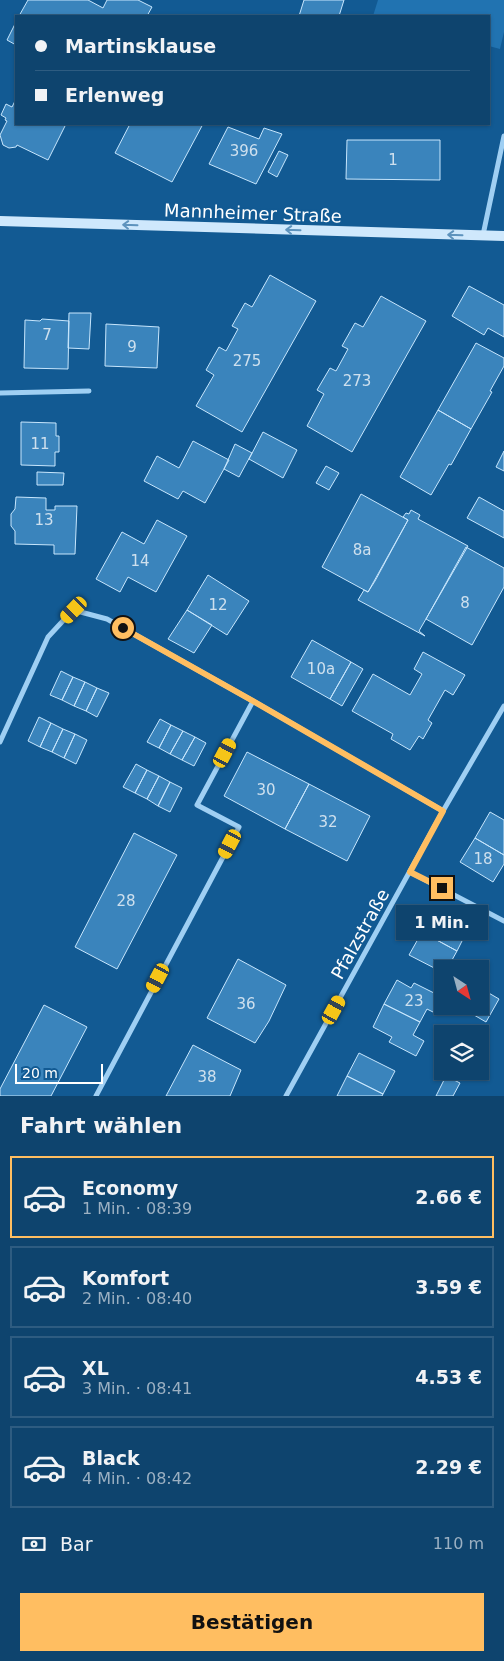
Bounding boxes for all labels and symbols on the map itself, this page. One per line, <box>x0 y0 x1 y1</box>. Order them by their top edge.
house number: 396 <box>230 142 258 160</box>
house number: 1 <box>388 151 398 169</box>
street label: Mannheimer Straße <box>164 199 342 227</box>
one-way arrow <box>123 220 139 230</box>
one-way arrow <box>285 225 302 235</box>
one-way arrow <box>448 230 464 240</box>
house number: 7 <box>42 326 52 344</box>
house number: 9 <box>127 338 137 356</box>
house number: 275 <box>233 352 261 370</box>
house number: 273 <box>343 372 371 390</box>
house number: 11 <box>30 435 50 453</box>
house number: 13 <box>34 511 54 529</box>
house number: 8a <box>353 541 371 559</box>
house number: 14 <box>130 552 150 570</box>
car <box>58 594 89 626</box>
house number: 8 <box>460 594 470 612</box>
house number: 12 <box>208 596 228 614</box>
route start <box>112 617 134 639</box>
house number: 10a <box>307 660 335 678</box>
car <box>211 736 238 770</box>
house number: 30 <box>256 781 276 799</box>
house number: 32 <box>318 813 338 831</box>
car <box>216 827 243 861</box>
house number: 18 <box>473 850 493 868</box>
route end <box>431 877 453 899</box>
street label: Pfalzstraße <box>327 885 393 983</box>
house number: 28 <box>116 892 136 910</box>
callout: 1 Min. <box>396 906 488 940</box>
north arrow <box>434 960 489 1015</box>
car <box>144 961 171 995</box>
house number: 23 <box>404 992 424 1010</box>
car <box>320 993 347 1027</box>
house number: 36 <box>236 995 256 1013</box>
scale bar <box>15 1061 102 1084</box>
house number: 38 <box>197 1068 217 1086</box>

